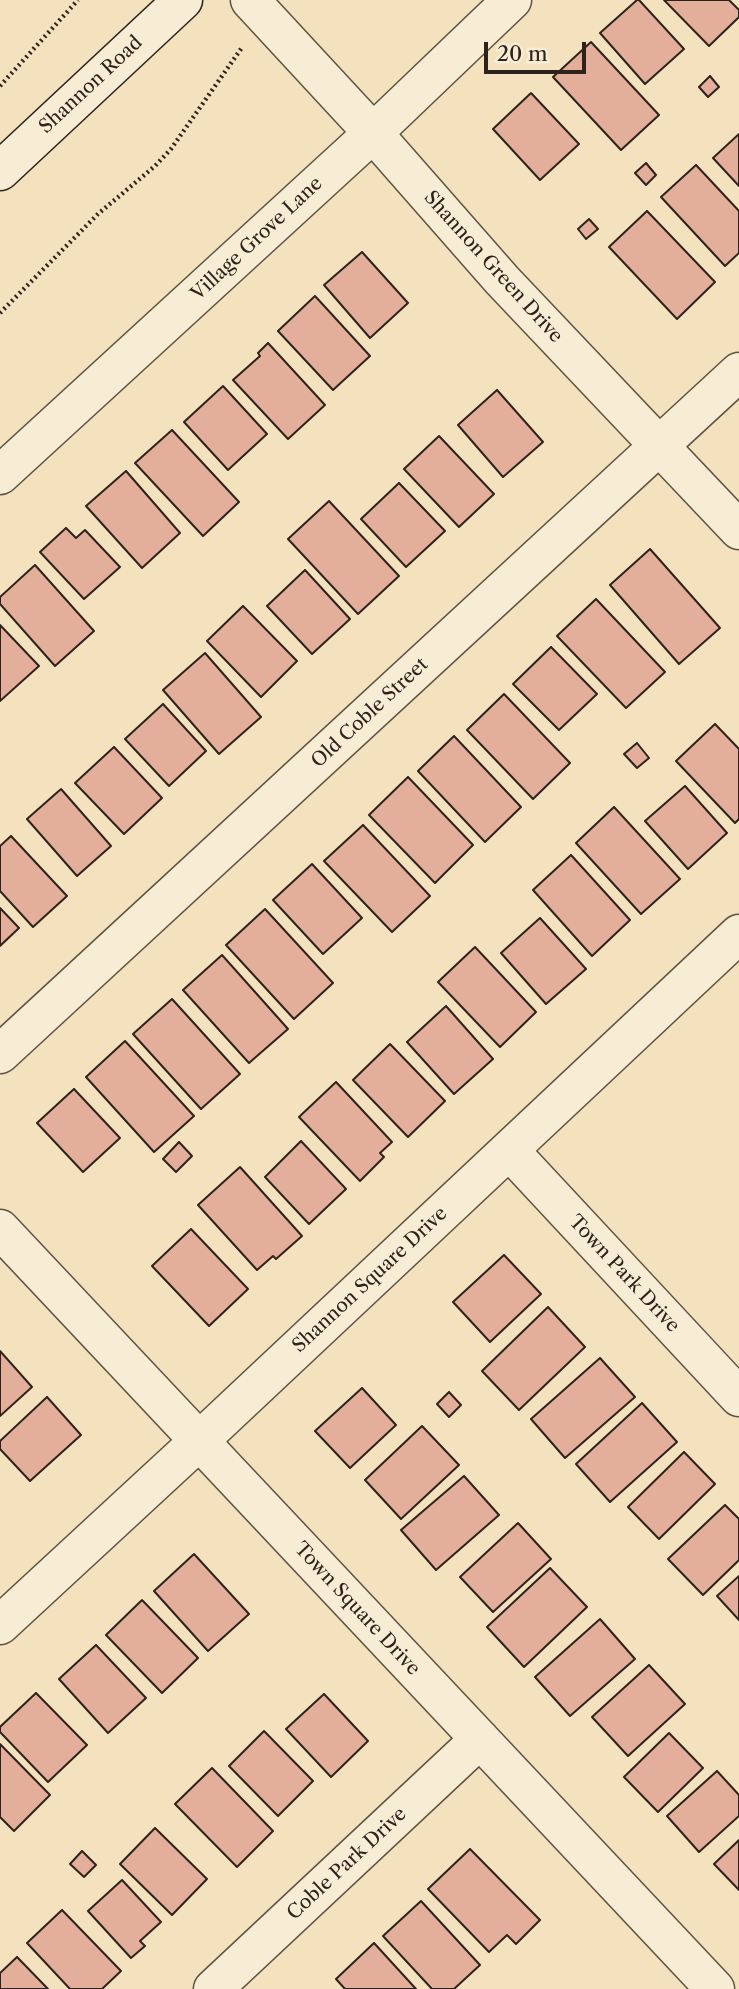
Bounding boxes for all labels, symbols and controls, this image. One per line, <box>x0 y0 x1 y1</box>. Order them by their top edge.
scale bar <box>487 28 588 72</box>
street label: Shannon Road <box>35 31 147 139</box>
text: 20 m <box>497 41 548 66</box>
street label: Village Grove Lane <box>187 172 327 306</box>
street label: Shannon Green Drive <box>419 186 567 348</box>
street label: Old Coble Street <box>307 653 433 773</box>
street label: Shannon Square Drive <box>288 1202 452 1358</box>
street label: Town Park Drive <box>564 1211 684 1337</box>
street label: Town Square Drive <box>289 1538 425 1680</box>
street label: Coble Park Drive <box>283 1803 411 1925</box>

